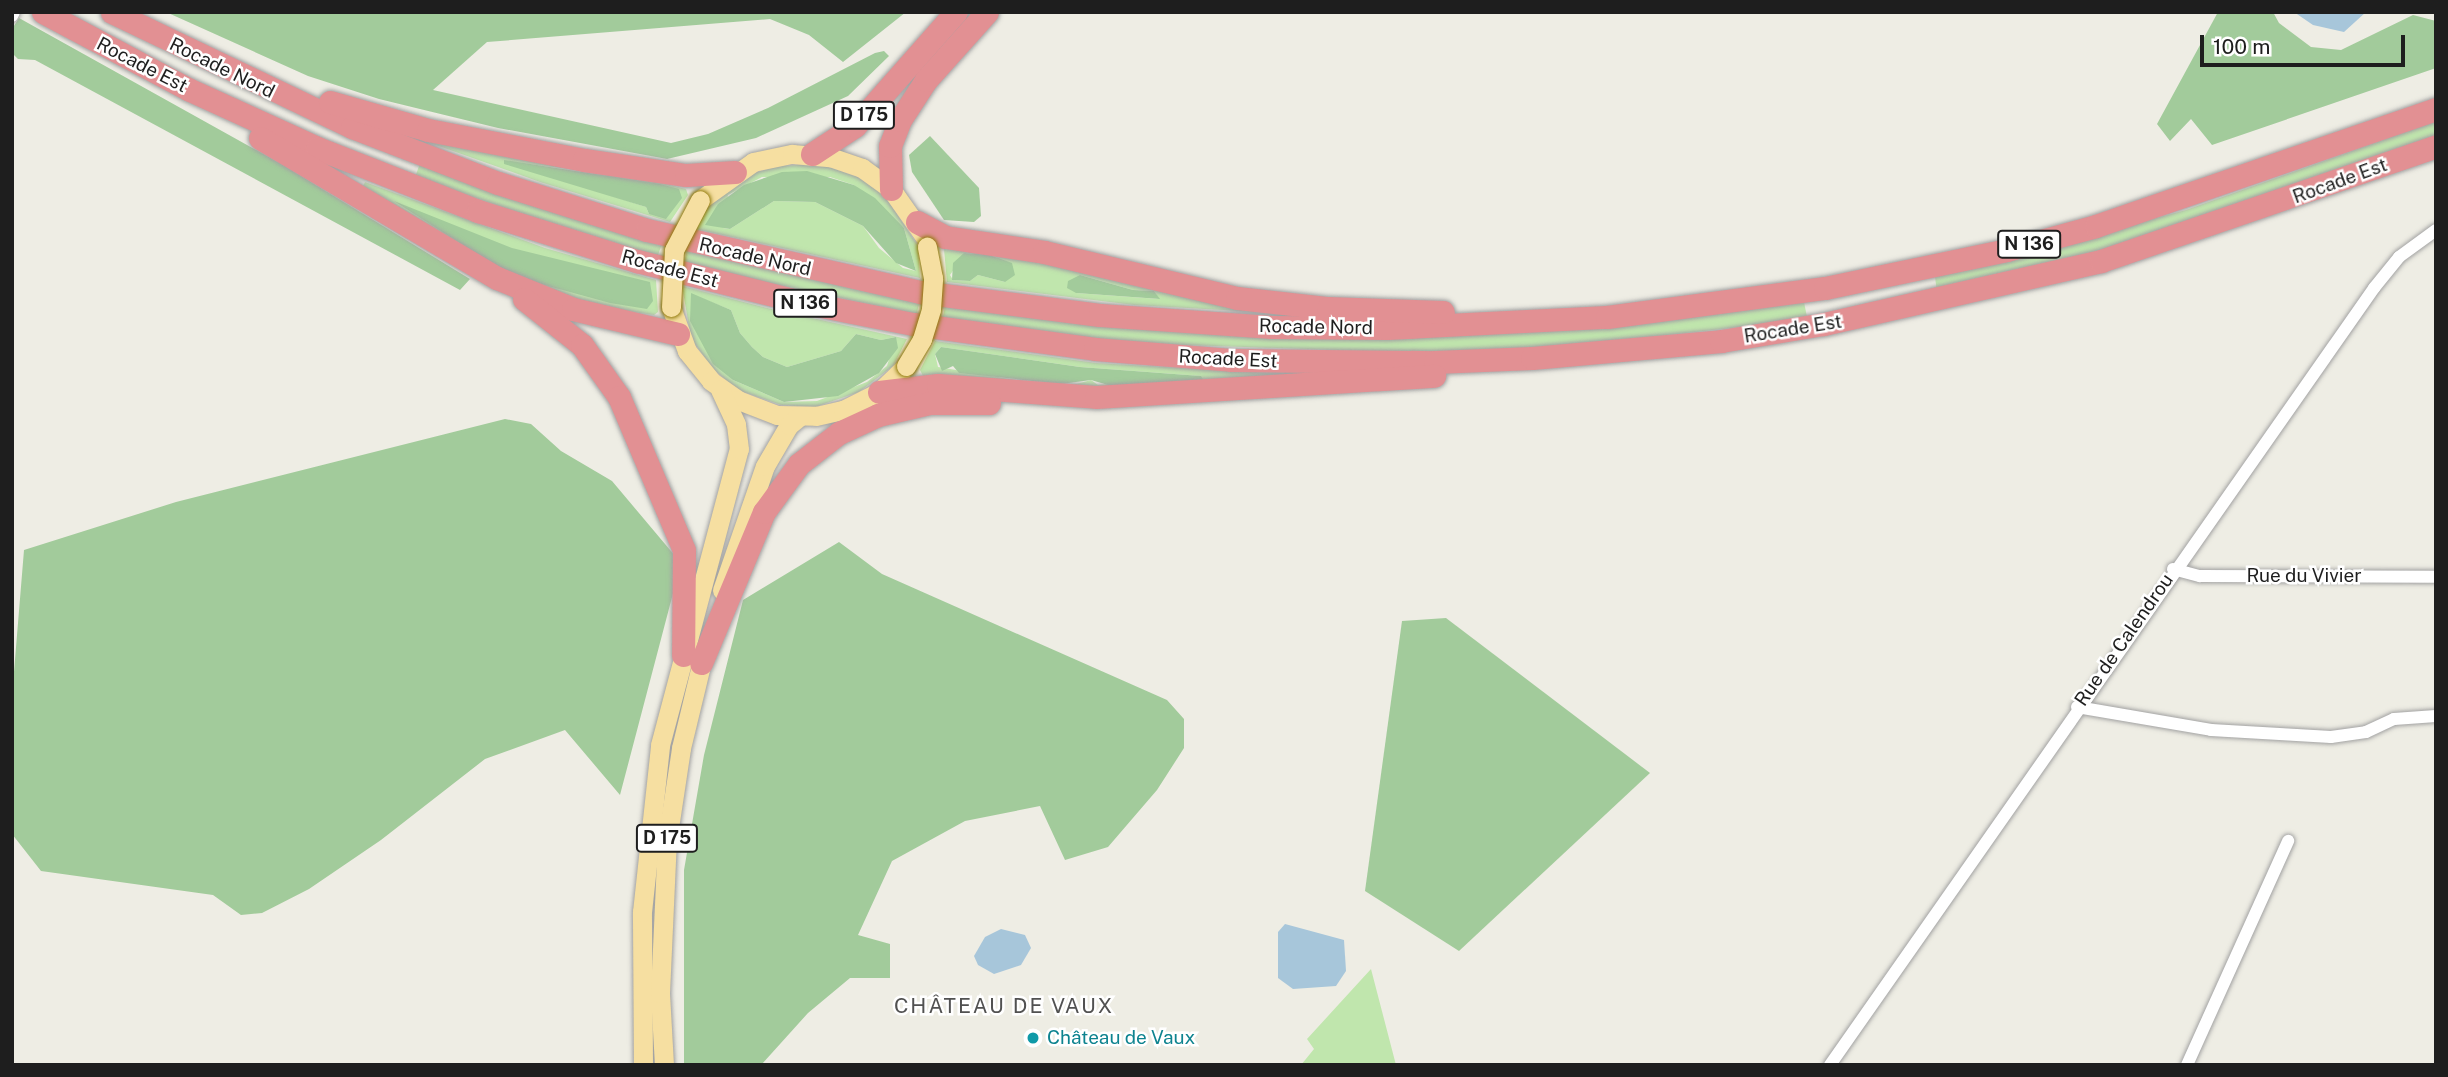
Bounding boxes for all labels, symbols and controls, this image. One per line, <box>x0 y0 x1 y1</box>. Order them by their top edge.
scale bar <box>2203 21 2408 65</box>
street label: Rocade Est <box>93 32 191 98</box>
street label: Rocade Nord <box>166 33 278 103</box>
text: 100 m <box>2213 34 2270 59</box>
road number: D 175 <box>832 100 896 130</box>
street label: Rocade Est <box>2290 153 2390 209</box>
road number: N 136 <box>1996 230 2062 258</box>
street label: Rocade Nord <box>697 233 813 281</box>
street label: Rocade Est <box>619 245 721 293</box>
road number: N 136 <box>772 288 838 318</box>
street label: Rocade Est <box>1742 310 1844 348</box>
street label: Rocade Nord <box>1259 315 1373 339</box>
street label: Rocade Est <box>1178 345 1278 373</box>
street label: Rue du Vivier <box>2246 565 2362 587</box>
street label: Rue de Calendrou <box>2070 569 2178 711</box>
road number: D 175 <box>636 824 698 852</box>
district label: CHÂTEAU DE VAUX <box>896 993 1112 1019</box>
place label: Château de Vaux <box>1047 1027 1196 1049</box>
marker: Château de Vaux <box>1025 1030 1041 1046</box>

